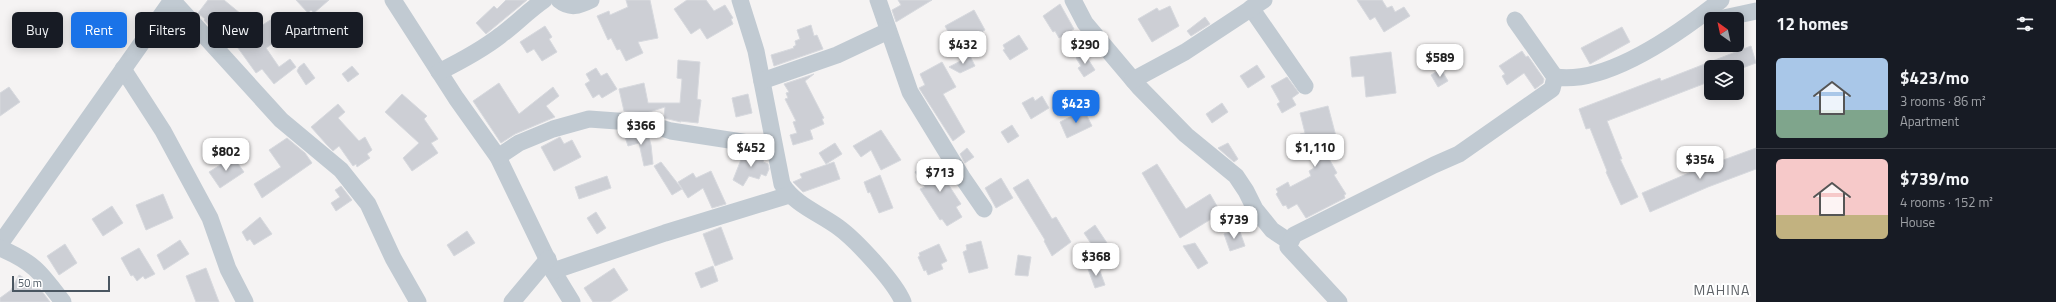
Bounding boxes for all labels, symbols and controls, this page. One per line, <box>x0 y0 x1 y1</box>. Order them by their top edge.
text: 12 homes <box>1776 11 1848 37</box>
chip: Buy <box>12 12 63 48</box>
chip: Rent <box>71 12 127 48</box>
chip: Filters <box>135 12 200 48</box>
chip: New <box>208 12 263 48</box>
chip: Apartment <box>271 12 363 48</box>
north arrow <box>1704 12 1744 52</box>
map controls <box>1704 12 1744 100</box>
icon: filters <box>2014 13 2036 35</box>
pin: $432 <box>939 31 987 65</box>
pin: $290 <box>1061 31 1109 65</box>
text: $432 <box>948 34 978 54</box>
text: $290 <box>1070 34 1100 54</box>
pin: $589 <box>1416 44 1464 78</box>
text: $589 <box>1425 47 1455 67</box>
button: layers <box>1704 60 1744 100</box>
text: $423/mo <box>1900 65 1969 91</box>
icon: home <box>1808 74 1856 122</box>
pin: $423 <box>1052 90 1100 124</box>
text: 3 rooms · 86 m² <box>1900 91 1986 111</box>
text: $423 <box>1061 93 1091 113</box>
text: Apartment <box>1900 111 1959 131</box>
pin: $366 <box>617 112 665 146</box>
text: $366 <box>626 115 656 135</box>
pin: $452 <box>727 134 775 168</box>
pin: $1,110 <box>1282 134 1348 168</box>
text: $452 <box>736 137 766 157</box>
text: $1,110 <box>1295 137 1335 157</box>
pin: $802 <box>202 138 250 172</box>
text: $802 <box>211 141 241 161</box>
pin: $354 <box>1676 146 1724 180</box>
text: $354 <box>1685 149 1715 169</box>
pin: $713 <box>916 159 964 193</box>
text: $713 <box>925 162 955 182</box>
text: $739/mo <box>1900 166 1969 192</box>
icon: home <box>1808 175 1856 223</box>
text: 4 rooms · 152 m² <box>1900 192 1993 212</box>
pin: $739 <box>1210 206 1258 240</box>
text: $739 <box>1219 209 1249 229</box>
text: House <box>1900 212 1935 232</box>
pin: $368 <box>1072 243 1120 277</box>
text: $368 <box>1081 246 1111 266</box>
scale bar <box>12 274 110 293</box>
text: 50 m <box>18 275 42 291</box>
district label: MAHINA <box>1694 279 1750 300</box>

